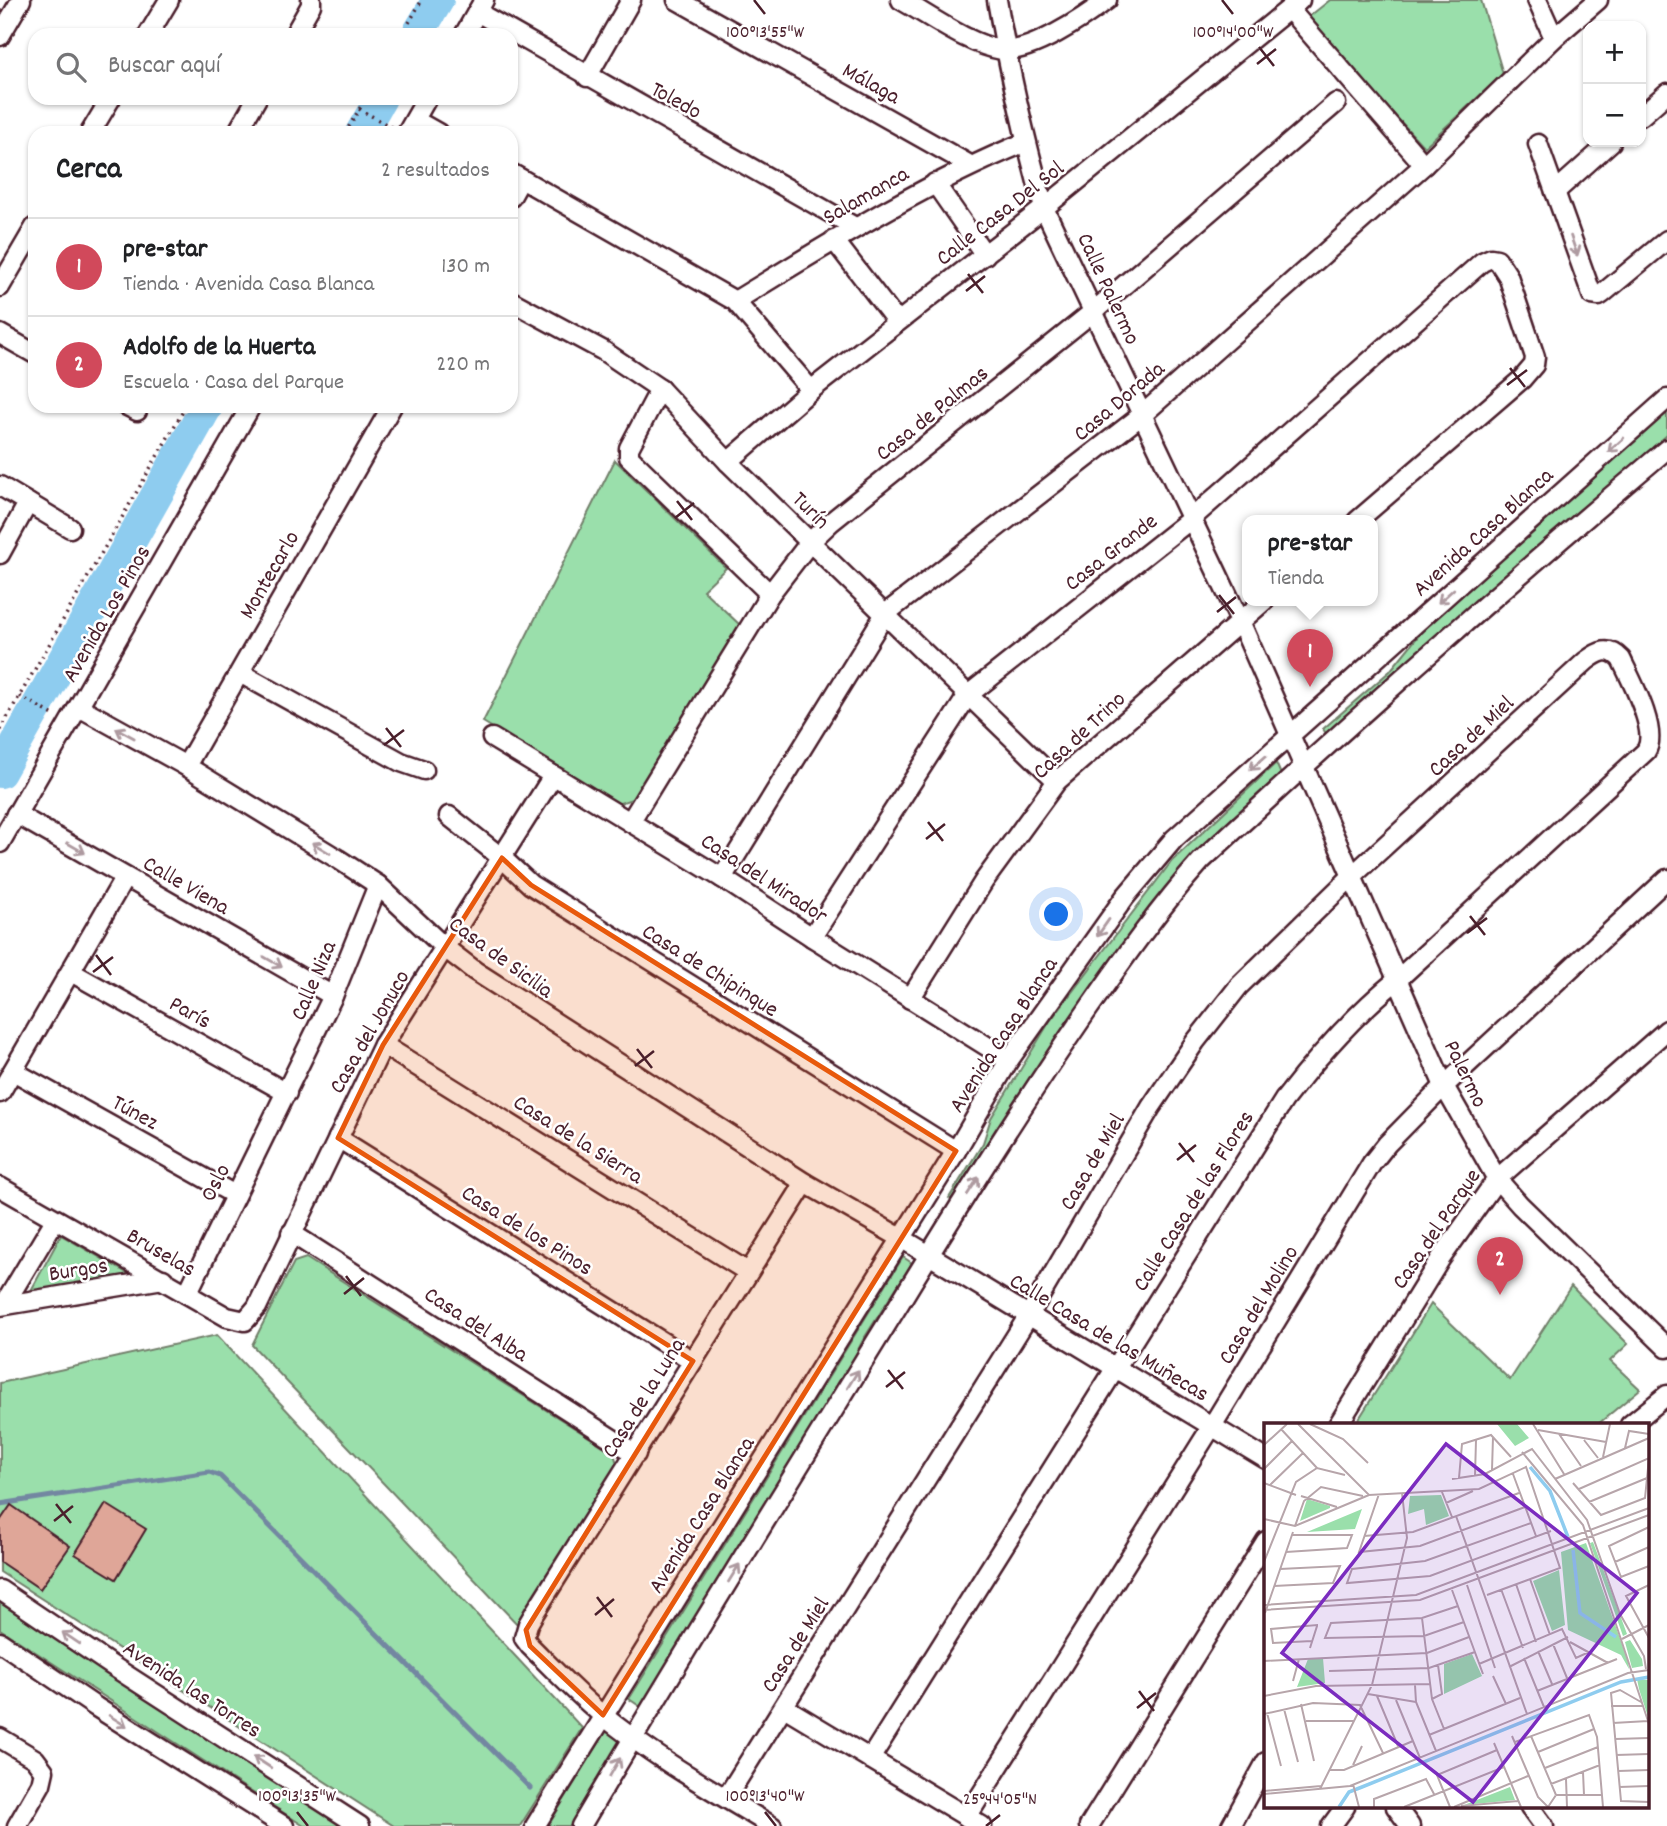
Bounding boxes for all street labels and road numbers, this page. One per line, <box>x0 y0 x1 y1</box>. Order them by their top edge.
street label: Málaga <box>835 56 907 115</box>
street label: Toledo <box>644 75 707 130</box>
street label: Calle Casa Del Sol <box>930 154 1073 275</box>
street label: Salamanca <box>818 159 917 235</box>
street label: Calle Palermo <box>1067 228 1147 351</box>
street label: Casa Dorada <box>1067 354 1174 451</box>
street label: Casa de Palmas <box>870 359 997 471</box>
street label: Avenida Casa Blanca <box>1407 460 1563 606</box>
street label: Turín <box>783 485 836 538</box>
street label: Casa Grande <box>1059 507 1166 601</box>
street label: Montecarlo <box>232 525 310 626</box>
street label: Avenida Los Pinos <box>55 540 161 690</box>
street label: Casa de Trino <box>1026 685 1134 788</box>
street label: Casa de Miel <box>1422 689 1523 786</box>
street label: Casa del Mirador <box>693 826 834 934</box>
street label: Calle Viena <box>136 849 236 926</box>
street label: Casa de Sicilia <box>441 910 560 1009</box>
street label: Casa de Chipinque <box>634 917 784 1027</box>
street label: Calle Niza <box>284 935 347 1026</box>
street label: Avenida Casa Blanca <box>942 951 1068 1120</box>
street label: Casa del Jonuco <box>322 965 420 1101</box>
street label: París <box>162 989 216 1039</box>
street label: Palermo <box>1433 1035 1494 1114</box>
street label: Túnez <box>105 1088 164 1140</box>
street label: Casa de la Sierra <box>506 1088 650 1195</box>
street label: Calle Casa de las Flores <box>1126 1105 1264 1299</box>
street label: Casa de Miel <box>1053 1108 1135 1217</box>
street label: Oslo <box>194 1159 241 1208</box>
street label: Casa del Parque <box>1385 1163 1491 1297</box>
street label: Casa de los Pinos <box>454 1178 598 1286</box>
street label: Bruselas <box>119 1221 201 1287</box>
street label: Casa del Molino <box>1211 1240 1309 1372</box>
street label: Burgos <box>47 1251 110 1292</box>
street label: Calle Casa de las Muñecas <box>1002 1266 1214 1412</box>
street label: Casa del Alba <box>416 1280 535 1373</box>
street label: Casa de la Luna <box>595 1331 696 1465</box>
street label: Avenida Casa Blanca <box>641 1430 765 1601</box>
street label: Casa de Miel <box>755 1591 840 1700</box>
street label: Avenida las Torres <box>115 1634 267 1748</box>

